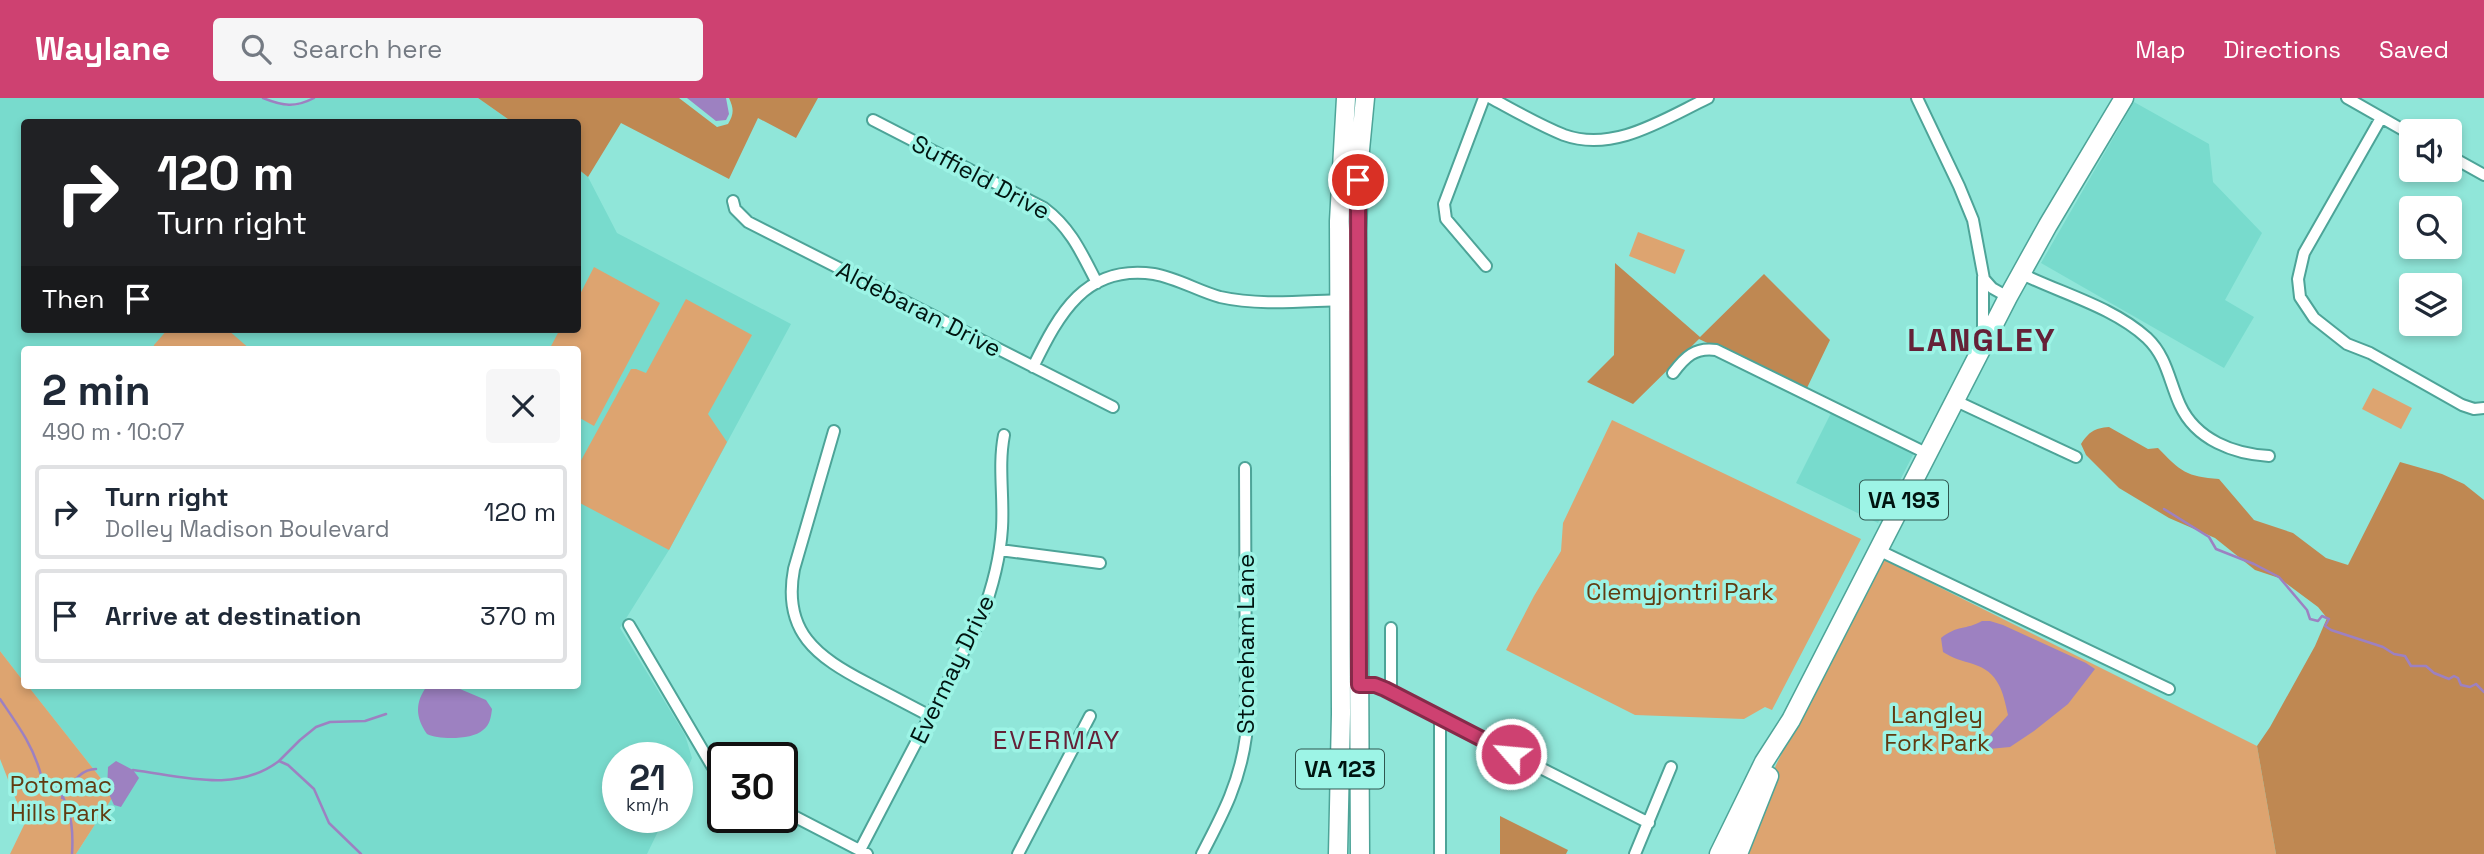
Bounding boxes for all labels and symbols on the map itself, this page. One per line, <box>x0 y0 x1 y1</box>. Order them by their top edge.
street label: Suffield Drive <box>907 128 1055 226</box>
pin <box>1328 150 1388 210</box>
street label: Aldebaran Drive <box>831 254 1007 364</box>
district label: LANGLEY <box>1907 320 2057 360</box>
road number: VA 193 <box>1860 480 1948 520</box>
street label: Stoneham Lane <box>1230 554 1261 734</box>
park label: Clemyjontri Park <box>1586 576 1774 607</box>
street label: Evermay Drive <box>903 590 1001 748</box>
park label: Langley Fork Park <box>1884 699 1990 758</box>
position arrow <box>1474 717 1548 791</box>
district label: EVERMAY <box>993 723 1121 757</box>
speed limit sign: 30 <box>707 742 798 833</box>
road number: VA 123 <box>1296 750 1384 789</box>
park label: Potomac Hills Park <box>10 769 112 828</box>

